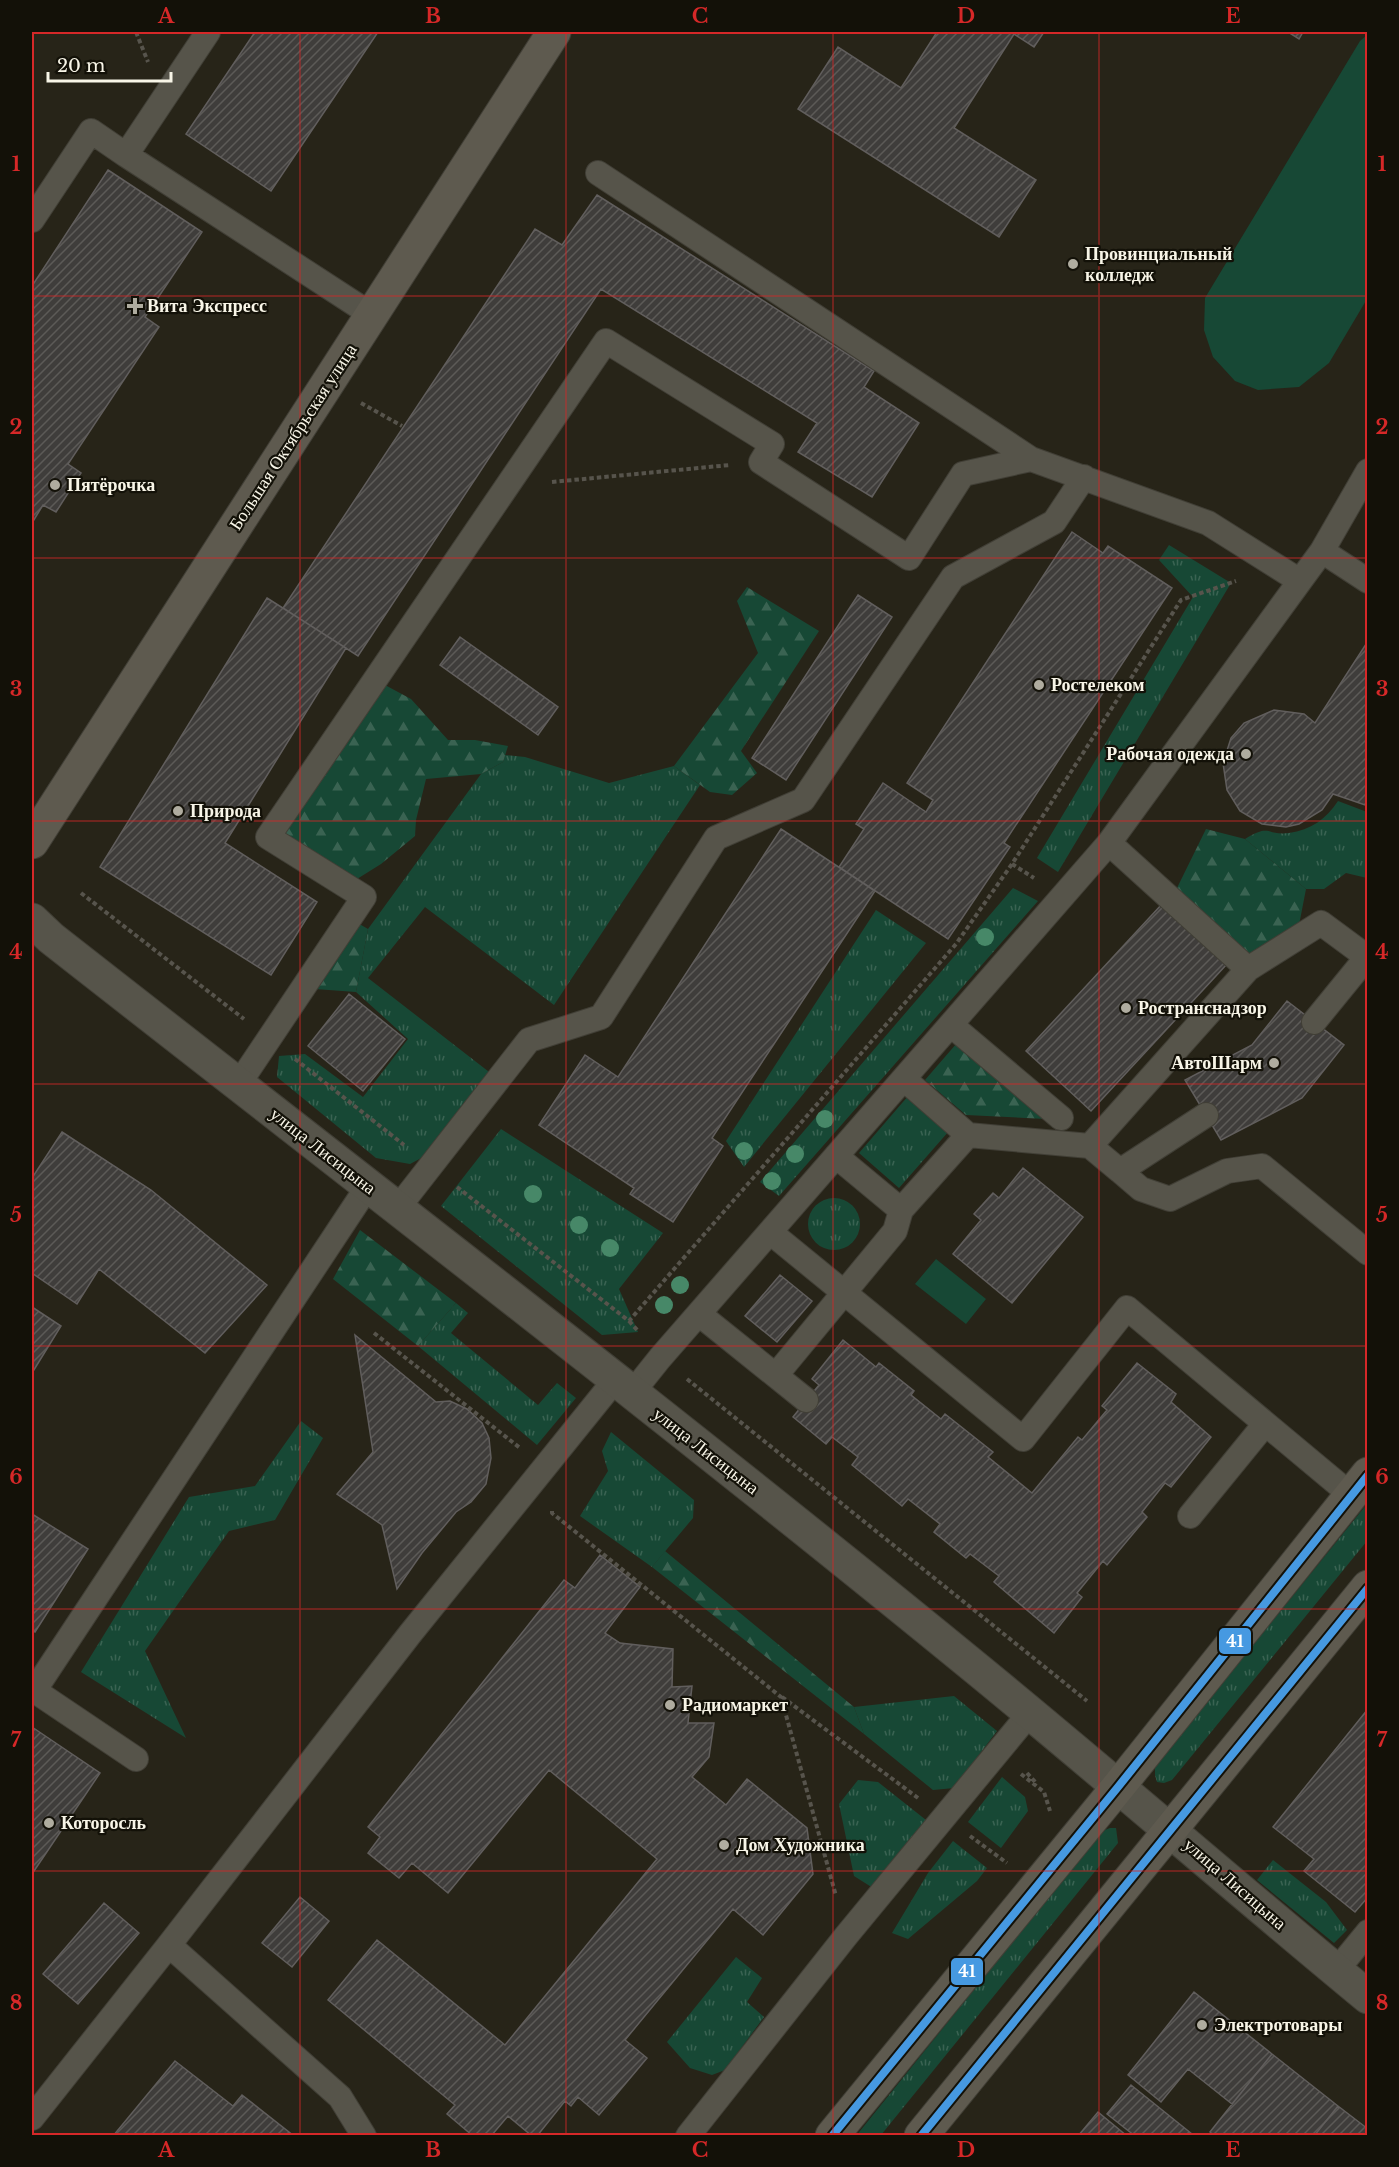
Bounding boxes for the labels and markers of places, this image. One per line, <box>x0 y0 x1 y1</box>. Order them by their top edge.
place label: Провинциальный колледж <box>1085 243 1232 286</box>
marker: Провинциальный колледж <box>1066 257 1080 271</box>
place label: Вита Экспресс <box>147 295 267 317</box>
marker: Вита Экспресс <box>128 299 142 313</box>
place label: Пятёрочка <box>67 474 155 496</box>
marker: Пятёрочка <box>48 478 62 492</box>
place label: Ростелеком <box>1051 674 1145 696</box>
marker: Ростелеком <box>1032 678 1046 692</box>
place label: Рабочая одежда <box>1106 743 1234 765</box>
marker: Рабочая одежда <box>1239 747 1253 761</box>
place label: Природа <box>190 800 261 822</box>
marker: Природа <box>171 804 185 818</box>
place label: Ространснадзор <box>1138 997 1267 1019</box>
marker: Ространснадзор <box>1119 1001 1133 1015</box>
place label: АвтоШарм <box>1171 1052 1262 1074</box>
marker: АвтоШарм <box>1267 1056 1281 1070</box>
place label: Радиомаркет <box>682 1694 788 1716</box>
marker: Радиомаркет <box>663 1698 677 1712</box>
place label: Которосль <box>61 1812 147 1834</box>
marker: Которосль <box>42 1816 56 1830</box>
place label: Дом Художника <box>736 1834 865 1856</box>
marker: Дом Художника <box>717 1838 731 1852</box>
place label: Электротовары <box>1214 2014 1342 2036</box>
marker: Электротовары <box>1195 2018 1209 2032</box>

